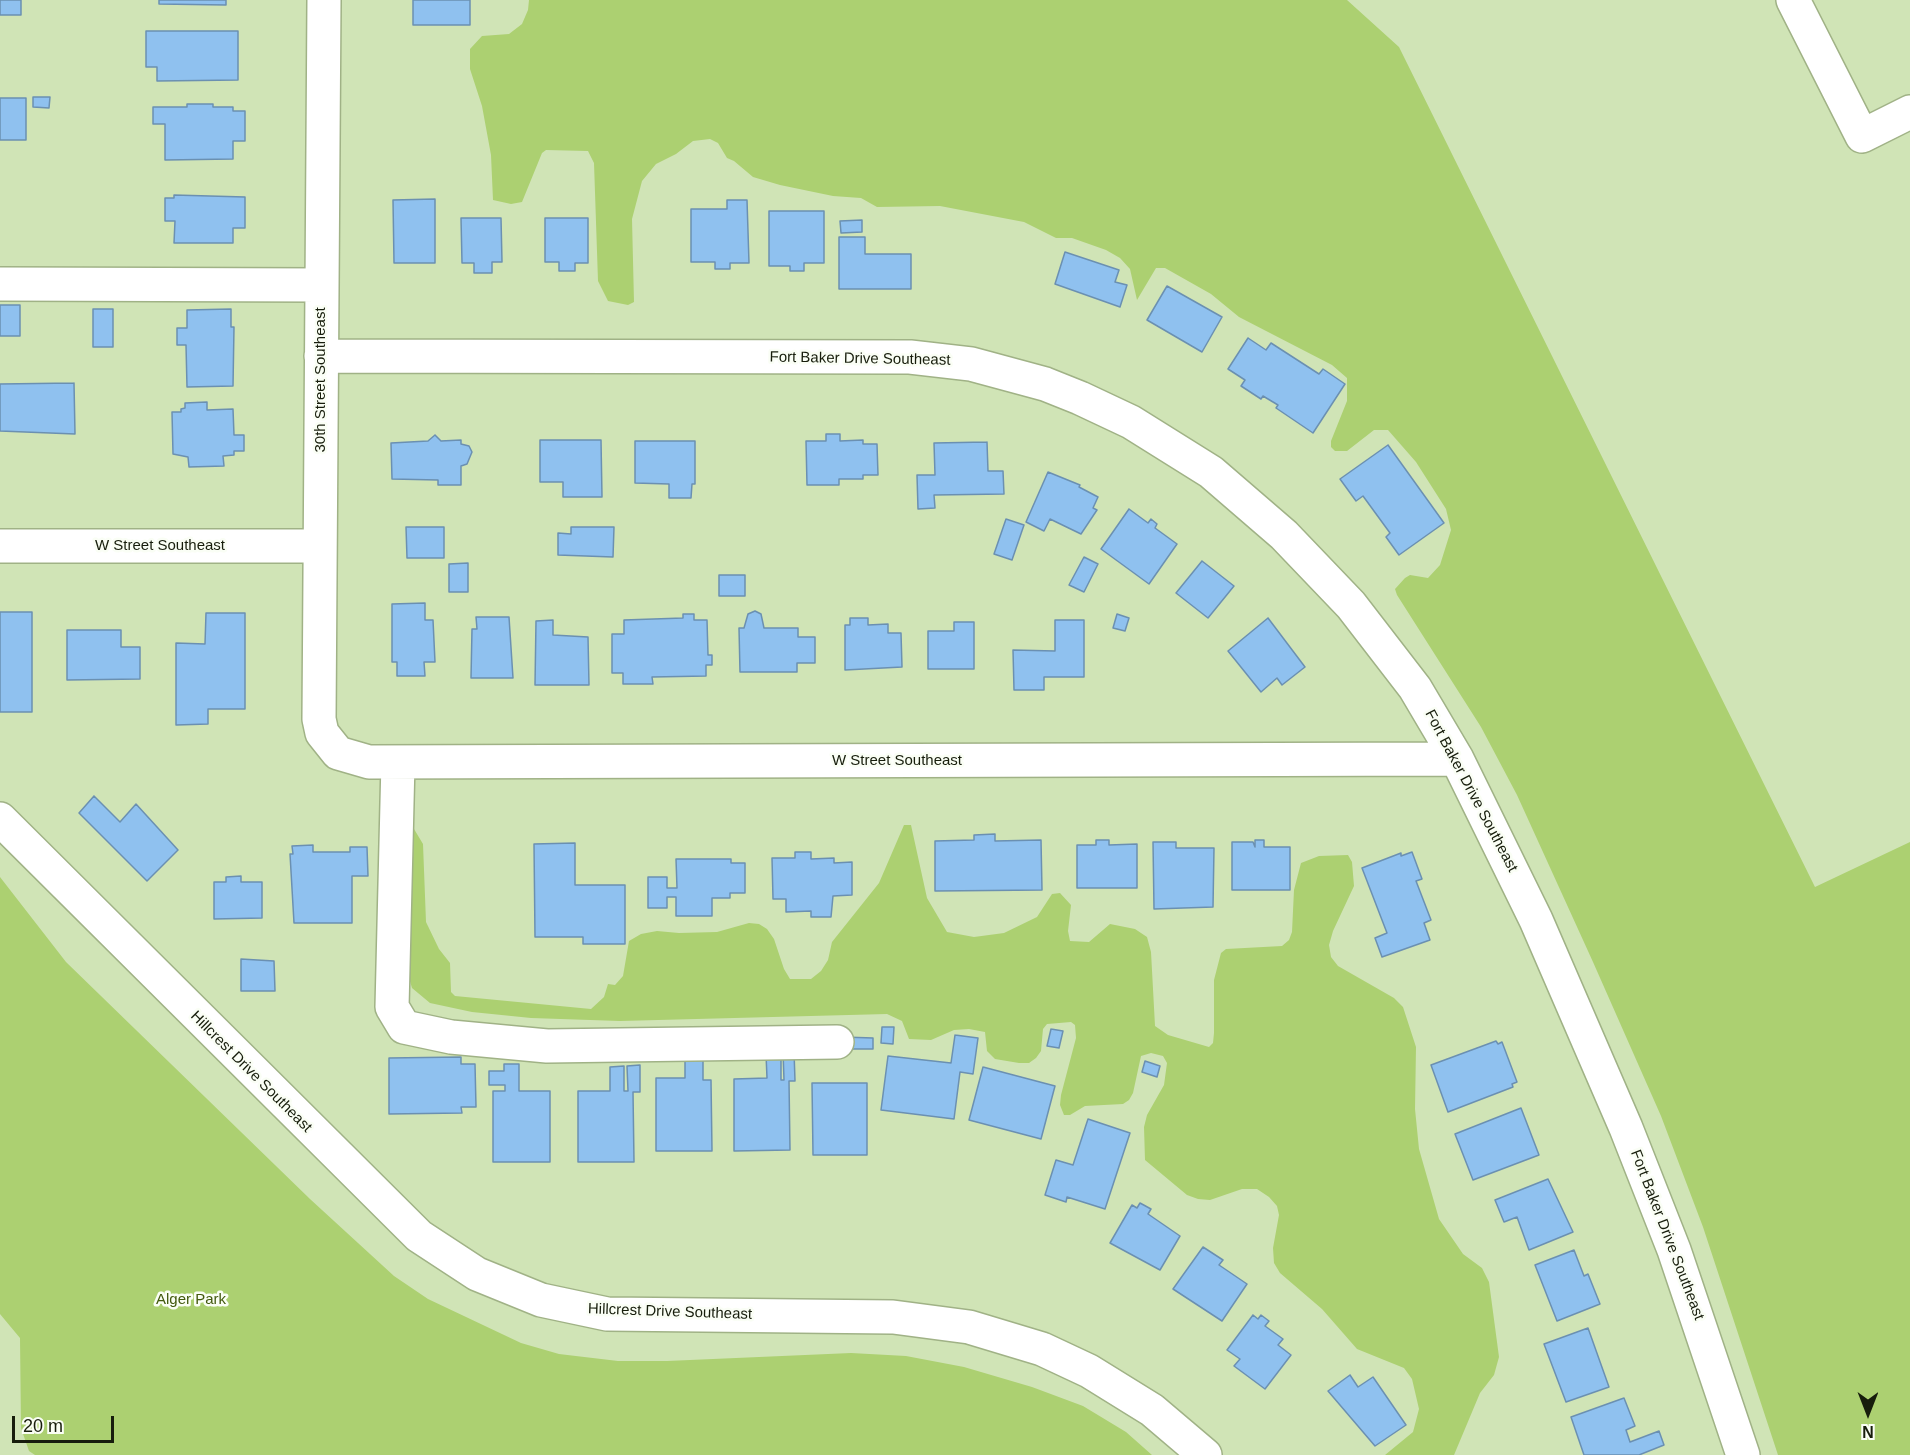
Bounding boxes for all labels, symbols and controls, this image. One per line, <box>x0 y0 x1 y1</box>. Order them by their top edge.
street label: 30th Street Southeast <box>312 307 330 453</box>
street label: Fort Baker Drive Southeast <box>769 348 951 370</box>
street label: W Street Southeast <box>95 537 225 555</box>
street label: Fort Baker Drive Southeast <box>1421 707 1521 875</box>
street label: W Street Southeast <box>832 752 962 770</box>
street label: Hillcrest Drive Southeast <box>187 1008 315 1136</box>
street label: Fort Baker Drive Southeast <box>1626 1147 1708 1323</box>
park label: Alger Park <box>156 1291 226 1309</box>
street label: Hillcrest Drive Southeast <box>588 1300 752 1324</box>
north arrow <box>1838 1383 1898 1443</box>
scale bar <box>15 1404 117 1442</box>
text: 20 m <box>23 1416 63 1436</box>
text: N <box>1862 1423 1874 1440</box>

